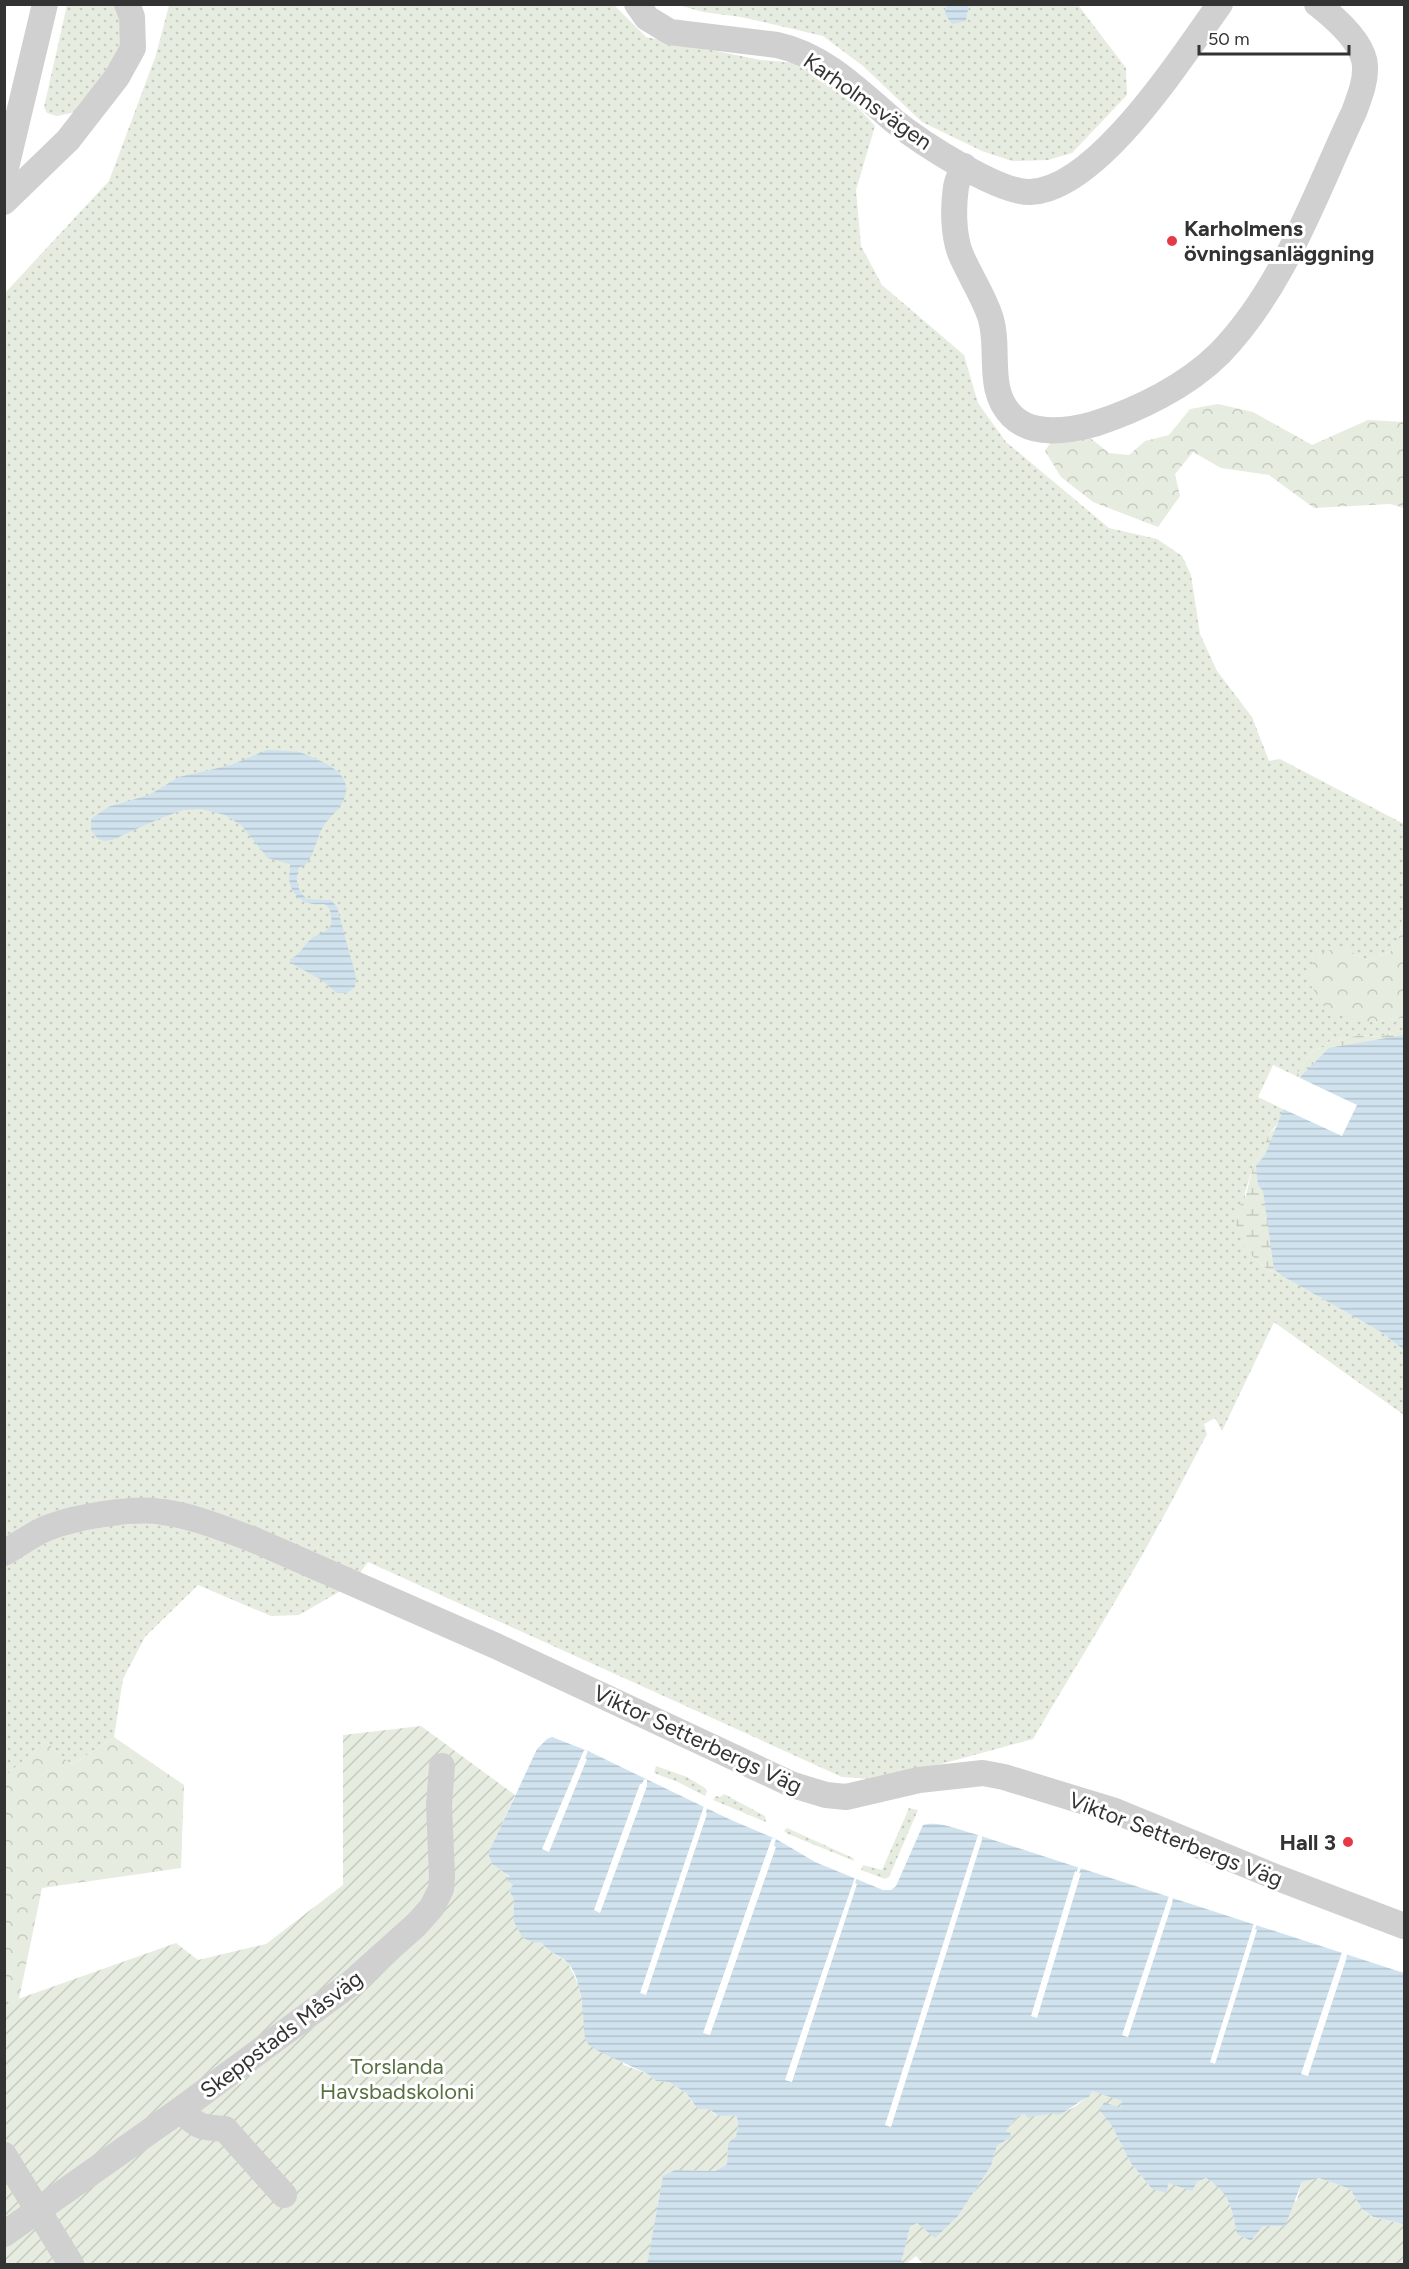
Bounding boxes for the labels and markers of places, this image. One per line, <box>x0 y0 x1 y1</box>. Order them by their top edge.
place label: Karholmens övningsanläggning <box>1184 215 1374 267</box>
marker: Karholmens övningsanläggning <box>1165 234 1179 248</box>
place label: Hall 3 <box>1279 1829 1336 1856</box>
marker: Hall 3 <box>1341 1835 1355 1849</box>

